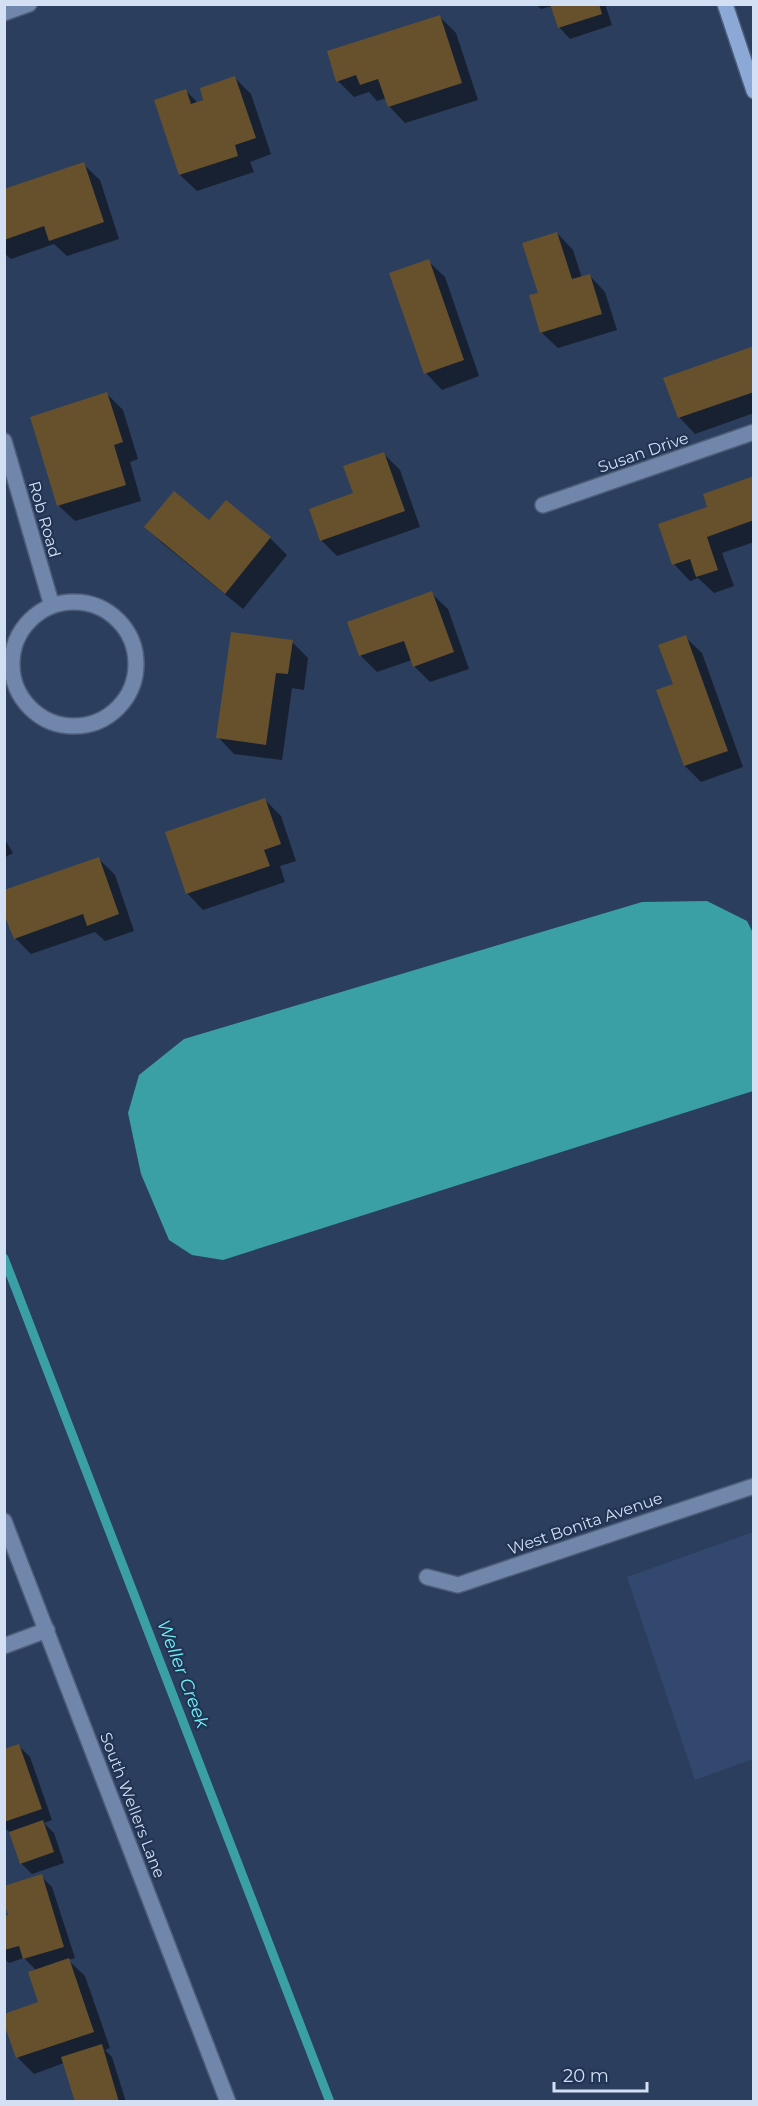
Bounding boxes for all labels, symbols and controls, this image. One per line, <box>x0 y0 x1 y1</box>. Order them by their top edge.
street label: Susan Drive <box>595 428 691 477</box>
street label: Rob Road <box>25 479 64 559</box>
street label: West Bonita Avenue <box>505 1488 665 1559</box>
water label: Weller Creek <box>152 1617 214 1733</box>
street label: South Wellers Lane <box>96 1730 169 1881</box>
scale bar <box>554 2055 647 2093</box>
text: 20 m <box>563 2065 609 2087</box>

